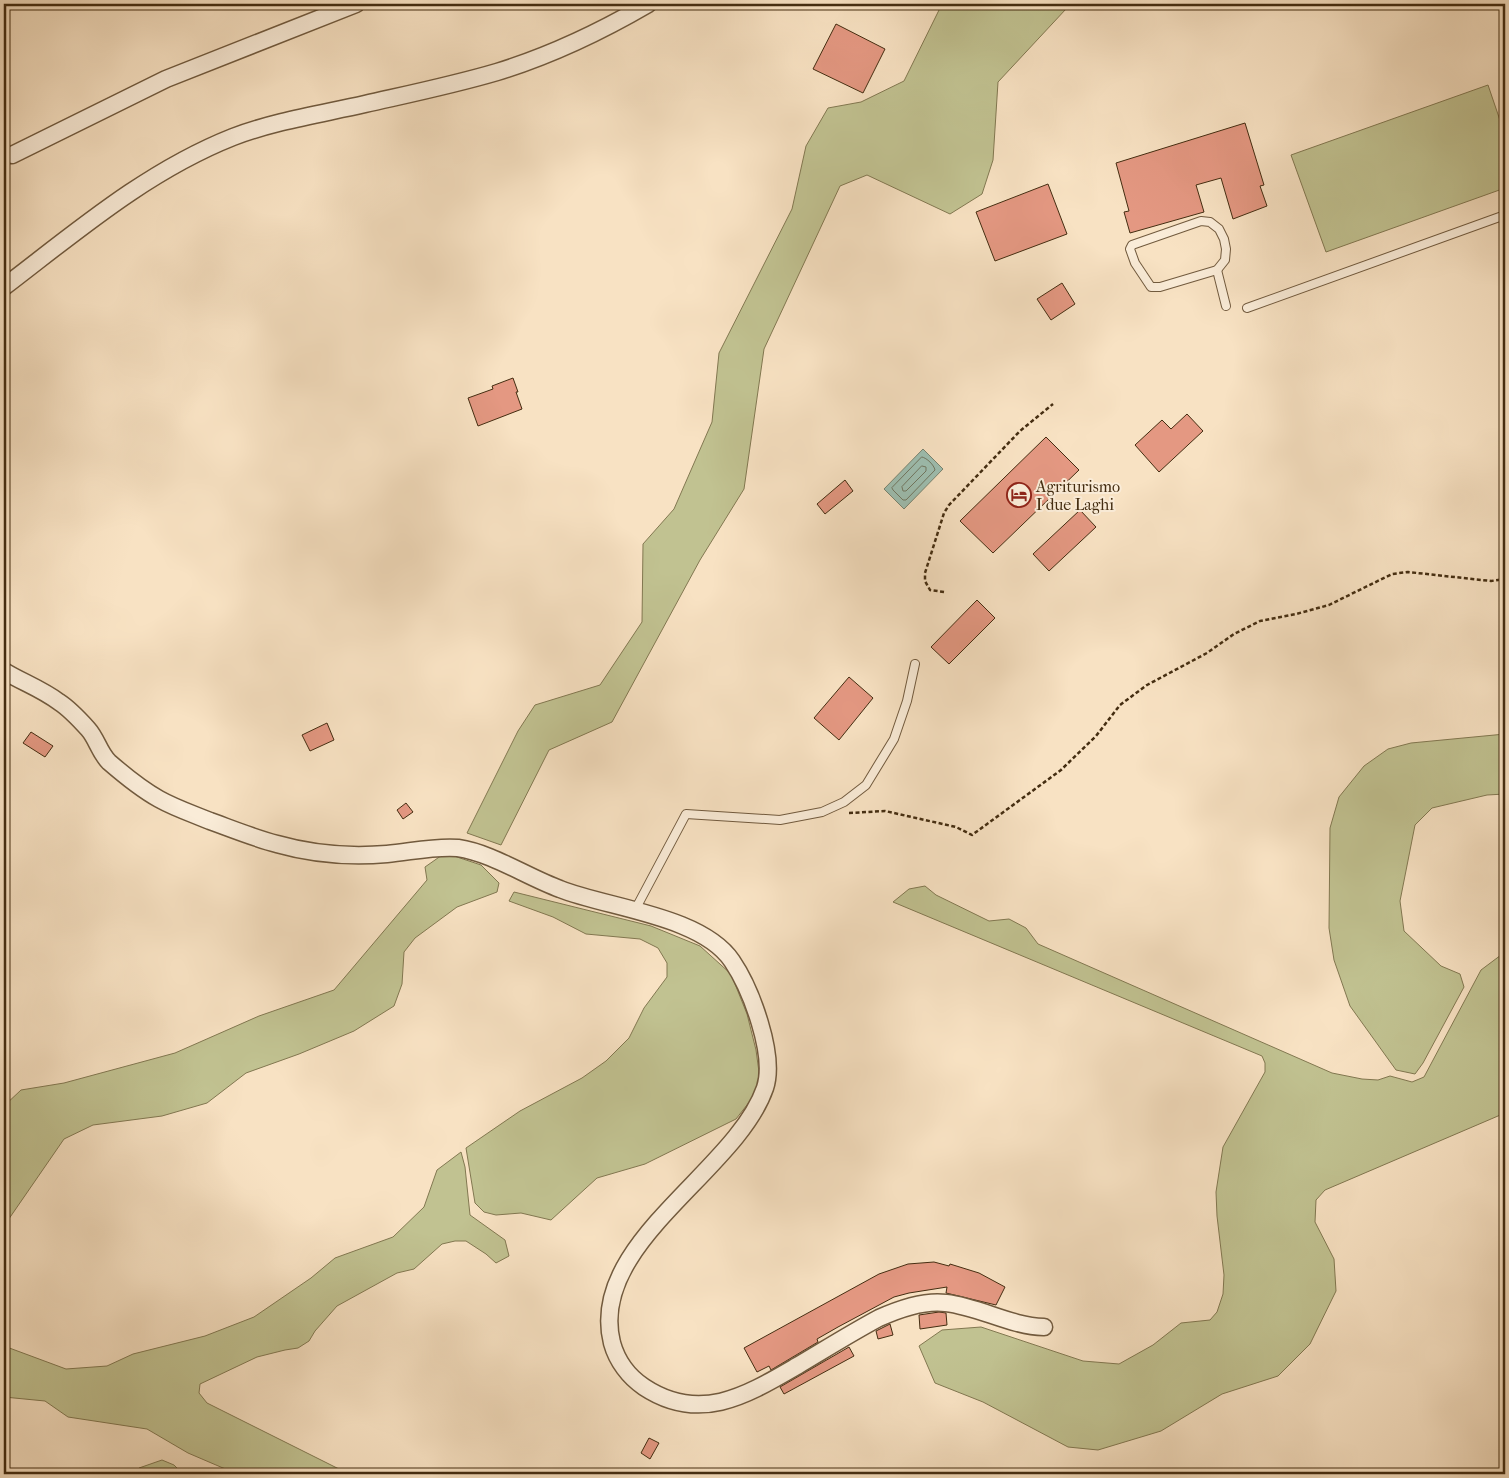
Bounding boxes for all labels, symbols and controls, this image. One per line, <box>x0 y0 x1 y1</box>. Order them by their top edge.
place label: Agriturismo I due Laghi <box>1035 477 1120 514</box>
hotel icon: Agriturismo I due Laghi <box>1006 482 1032 508</box>

